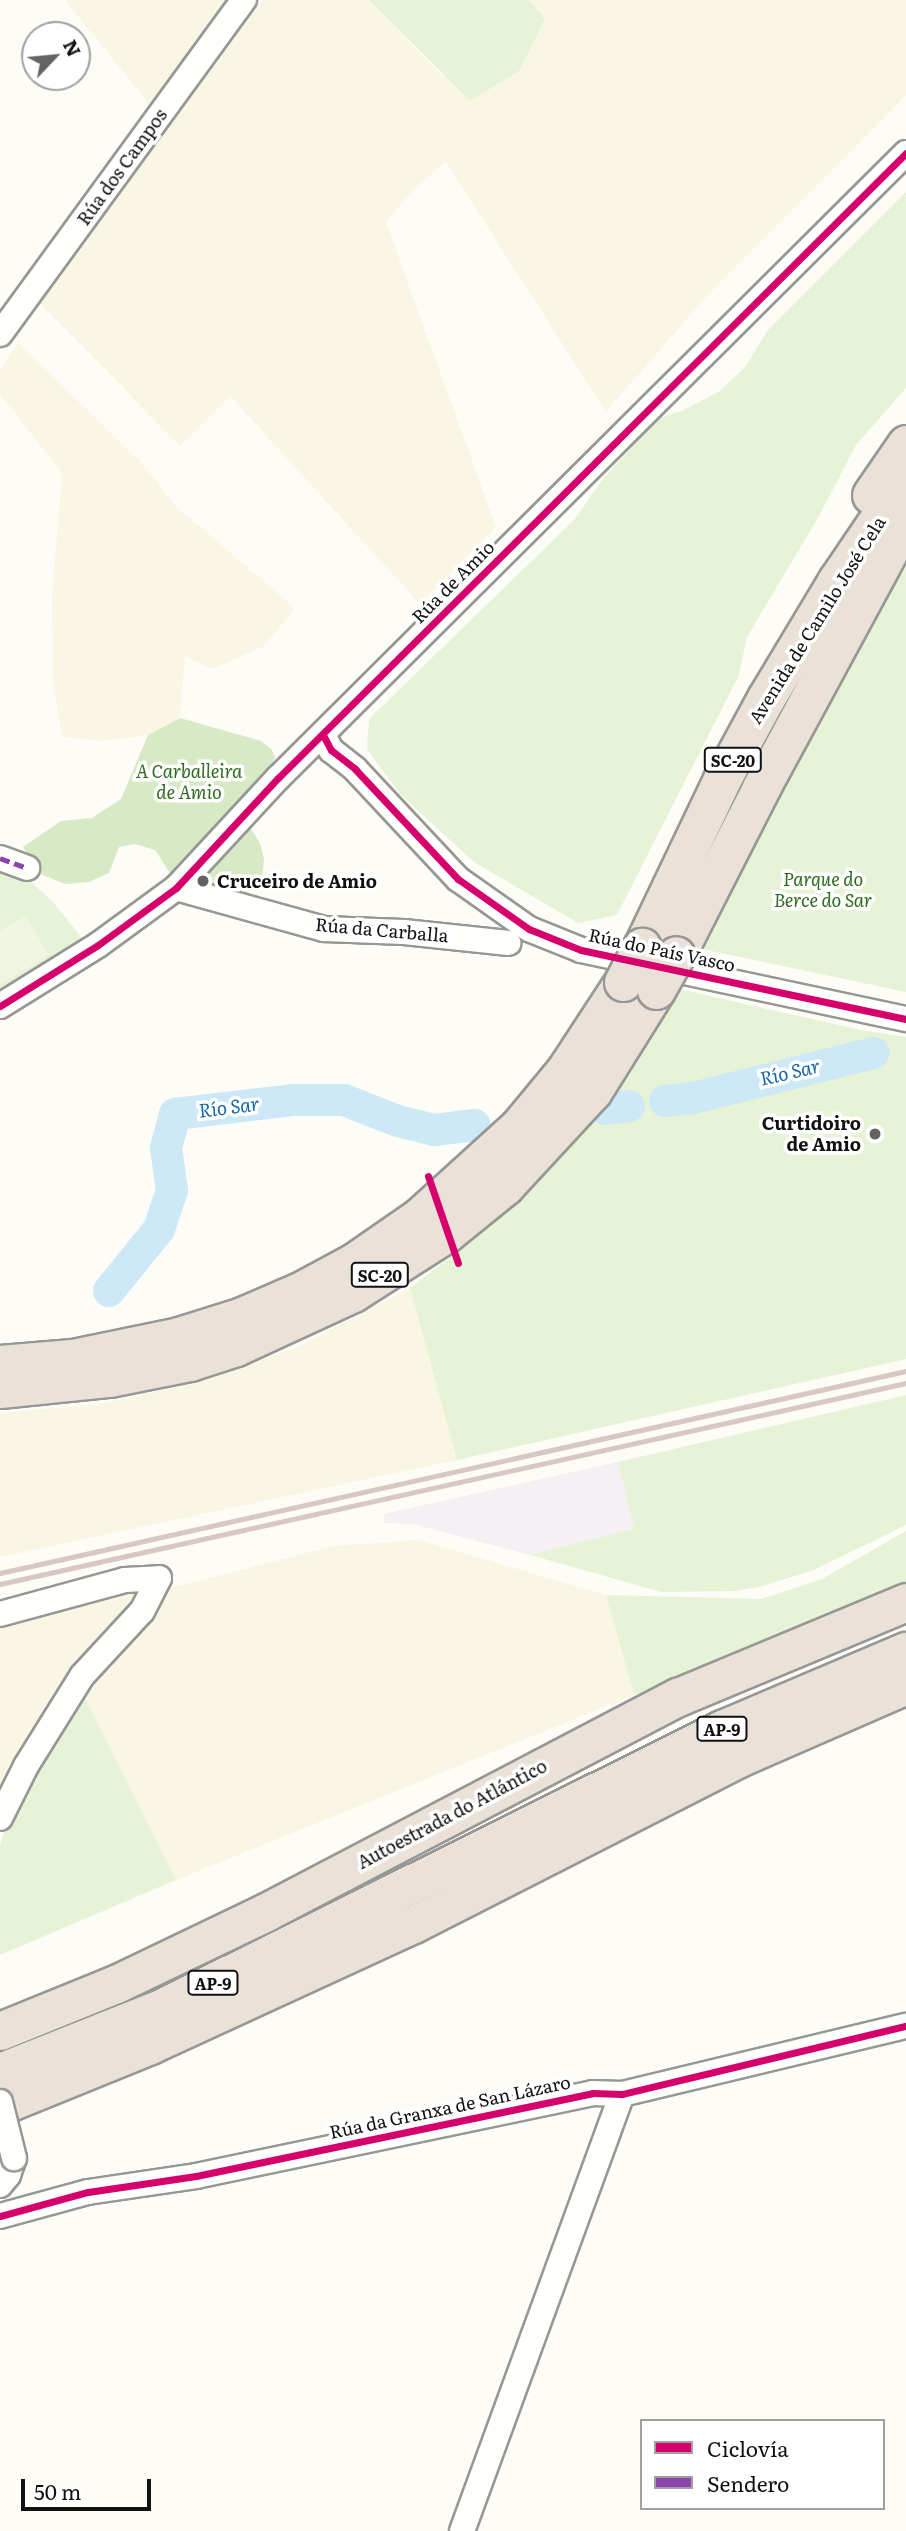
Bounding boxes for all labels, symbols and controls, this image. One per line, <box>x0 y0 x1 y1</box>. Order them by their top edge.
north arrow <box>21 21 91 91</box>
text: N <box>57 34 89 61</box>
street label: Rúa dos Campos <box>73 105 171 229</box>
street label: Avenida de Camilo José Cela <box>744 512 890 728</box>
street label: Rúa de Amio <box>407 536 499 628</box>
road number: SC-20 <box>703 748 763 772</box>
park label: A Carballeira de Amio <box>136 761 242 804</box>
park label: Parque do Berce do Sar <box>774 869 872 912</box>
place label: Cruceiro de Amio <box>217 870 377 892</box>
marker: Cruceiro de Amio <box>195 873 211 889</box>
street label: Rúa da Carballa <box>314 913 450 947</box>
street label: Rúa do País Vasco <box>587 924 737 976</box>
water label: Río Sar <box>758 1054 822 1090</box>
water label: Río Sar <box>197 1092 261 1122</box>
place label: Curtidoiro de Amio <box>762 1113 861 1156</box>
marker: Curtidoiro de Amio <box>867 1126 883 1142</box>
road number: SC-20 <box>350 1262 410 1288</box>
road number: AP-9 <box>696 1716 748 1742</box>
street label: Autoestrada do Atlántico <box>353 1755 551 1873</box>
road number: AP-9 <box>187 1970 239 1996</box>
street label: Rúa da Granxa de San Lázaro <box>327 2071 573 2143</box>
legend <box>640 2419 885 2510</box>
text: Ciclovía <box>707 2432 789 2463</box>
scale bar <box>24 2464 154 2508</box>
text: Sendero <box>707 2467 789 2498</box>
text: 50 m <box>34 2475 81 2506</box>

